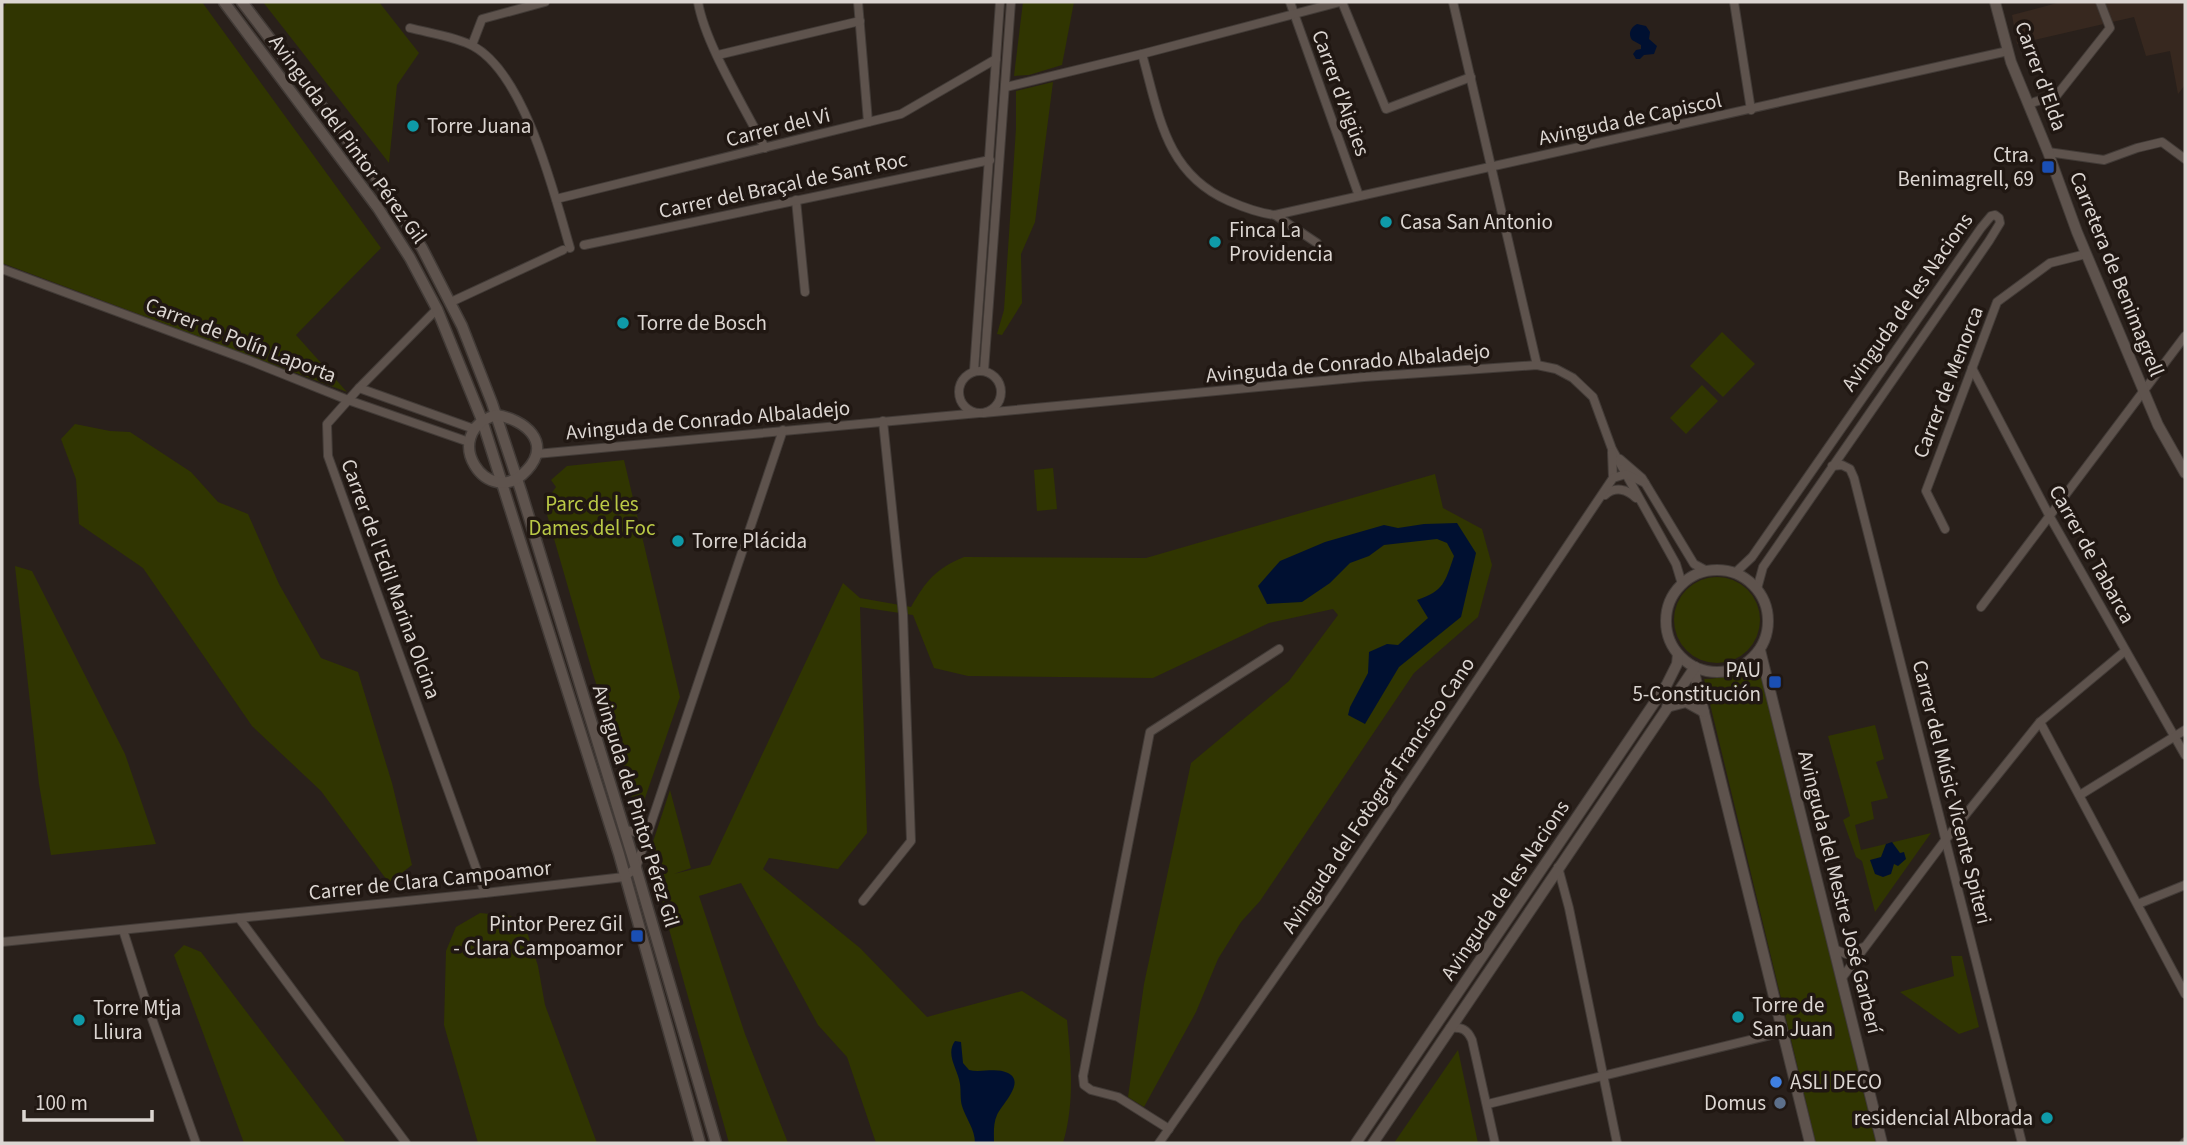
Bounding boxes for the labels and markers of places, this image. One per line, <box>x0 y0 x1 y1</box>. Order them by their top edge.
place label: Torre Juana <box>427 111 531 141</box>
marker: Torre Juana <box>405 118 421 134</box>
place label: Ctra. Benimagrell, 69 <box>1898 140 2034 194</box>
marker: Ctra. Benimagrell, 69 <box>2040 159 2056 175</box>
place label: Casa San Antonio <box>1400 207 1553 237</box>
marker: Casa San Antonio <box>1378 214 1394 230</box>
place label: Finca La Providencia <box>1229 215 1333 269</box>
marker: Finca La Providencia <box>1207 234 1223 250</box>
place label: Torre de Bosch <box>637 308 767 338</box>
marker: Torre de Bosch <box>615 315 631 331</box>
place label: Torre Plácida <box>692 526 807 556</box>
marker: Torre Plácida <box>670 533 686 549</box>
place label: PAU 5-Constitución <box>1632 655 1761 709</box>
marker: PAU 5-Constitución <box>1767 674 1783 690</box>
place label: Pintor Perez Gil - Clara Campoamor <box>453 909 624 963</box>
marker: Pintor Perez Gil - Clara Campoamor <box>629 928 645 944</box>
place label: Torre de San Juan <box>1752 990 1833 1044</box>
place label: Torre Mtja Lliura <box>93 993 181 1047</box>
marker: Torre de San Juan <box>1730 1009 1746 1025</box>
marker: Torre Mtja Lliura <box>71 1012 87 1028</box>
place label: ASLI DECO <box>1790 1067 1882 1097</box>
marker: ASLI DECO <box>1768 1074 1784 1090</box>
place label: Domus <box>1704 1088 1766 1118</box>
marker: Domus <box>1772 1095 1788 1111</box>
place label: residencial Alborada <box>1854 1103 2033 1133</box>
marker: residencial Alborada <box>2039 1110 2055 1126</box>

